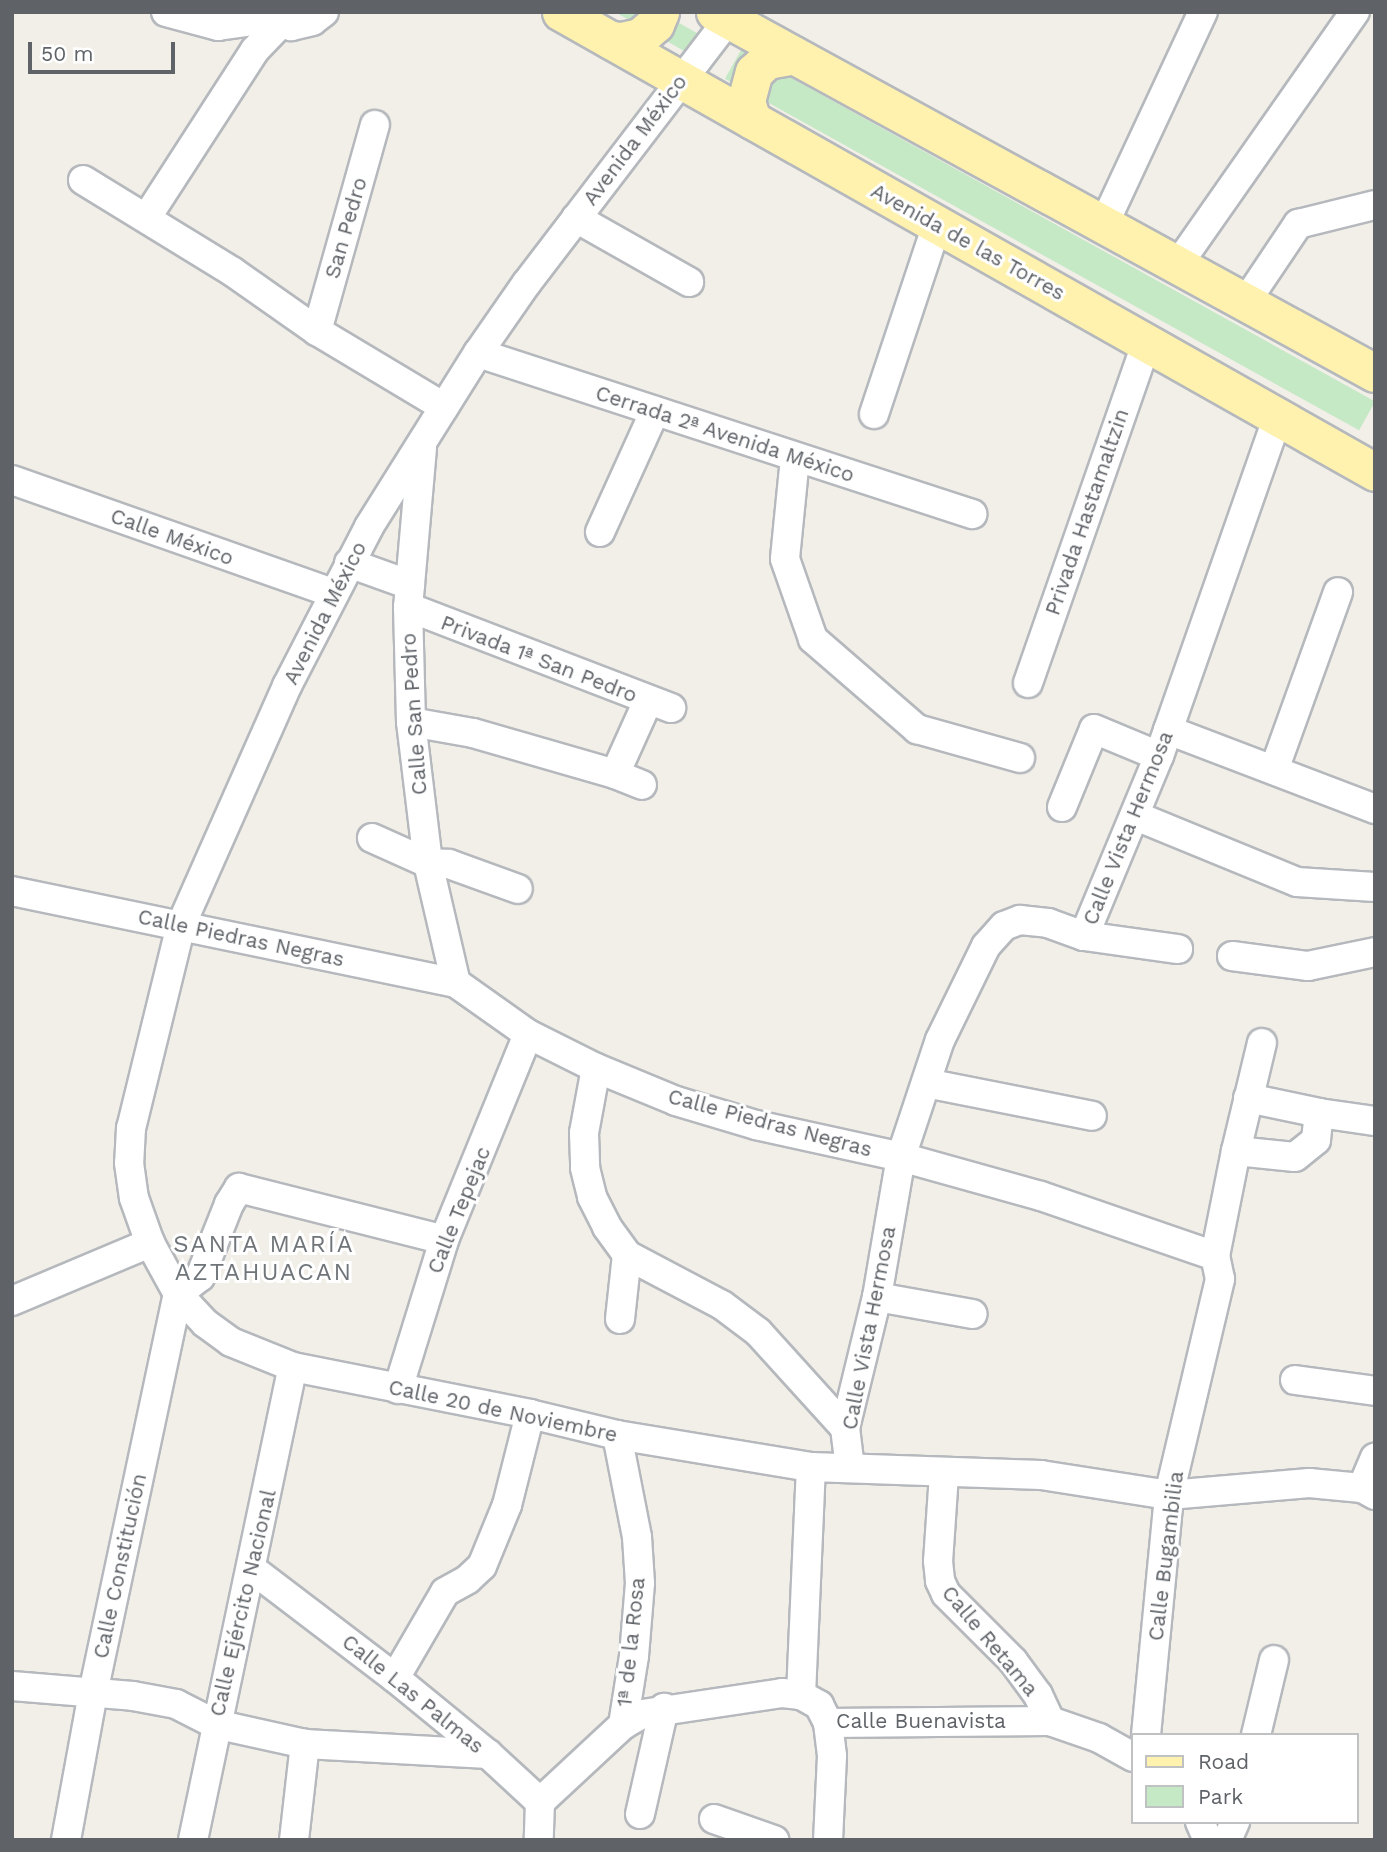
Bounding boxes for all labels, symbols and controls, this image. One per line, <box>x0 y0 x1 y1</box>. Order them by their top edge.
scale bar <box>32 28 178 72</box>
text: 50 m <box>41 41 93 66</box>
street label: Avenida México <box>578 69 692 211</box>
street label: San Pedro <box>320 175 372 281</box>
street label: Avenida de las Torres <box>866 178 1070 306</box>
street label: Cerrada 2ª Avenida México <box>592 380 858 488</box>
street label: Privada Hastamaltzin <box>1040 405 1134 619</box>
street label: Calle México <box>107 503 237 571</box>
street label: Avenida México <box>278 537 372 689</box>
street label: Privada 1ª San Pedro <box>437 610 641 708</box>
street label: Calle San Pedro <box>396 632 432 796</box>
street label: Calle Vista Hermosa <box>1077 727 1179 929</box>
street label: Calle Piedras Negras <box>136 904 346 972</box>
street label: Calle Piedras Negras <box>665 1084 875 1162</box>
street label: Calle Tepejac <box>422 1142 496 1278</box>
street label: Calle Vista Hermosa <box>837 1223 901 1433</box>
district label: SANTA MARÍA AZTAHUACAN <box>174 1231 354 1287</box>
street label: Calle 20 de Noviembre <box>386 1374 620 1448</box>
street label: Calle Bugambilia <box>1143 1470 1189 1642</box>
street label: Calle Constitución <box>88 1471 152 1661</box>
street label: Calle Ejército Nacional <box>205 1487 281 1719</box>
street label: 1ª de la Rosa <box>612 1576 650 1708</box>
street label: Calle Retama <box>937 1581 1043 1701</box>
street label: Calle Las Palmas <box>337 1629 489 1759</box>
street label: Calle Buenavista <box>836 1708 1006 1734</box>
legend <box>1132 1733 1359 1824</box>
text: Road <box>1198 1749 1249 1774</box>
text: Park <box>1198 1784 1243 1809</box>

